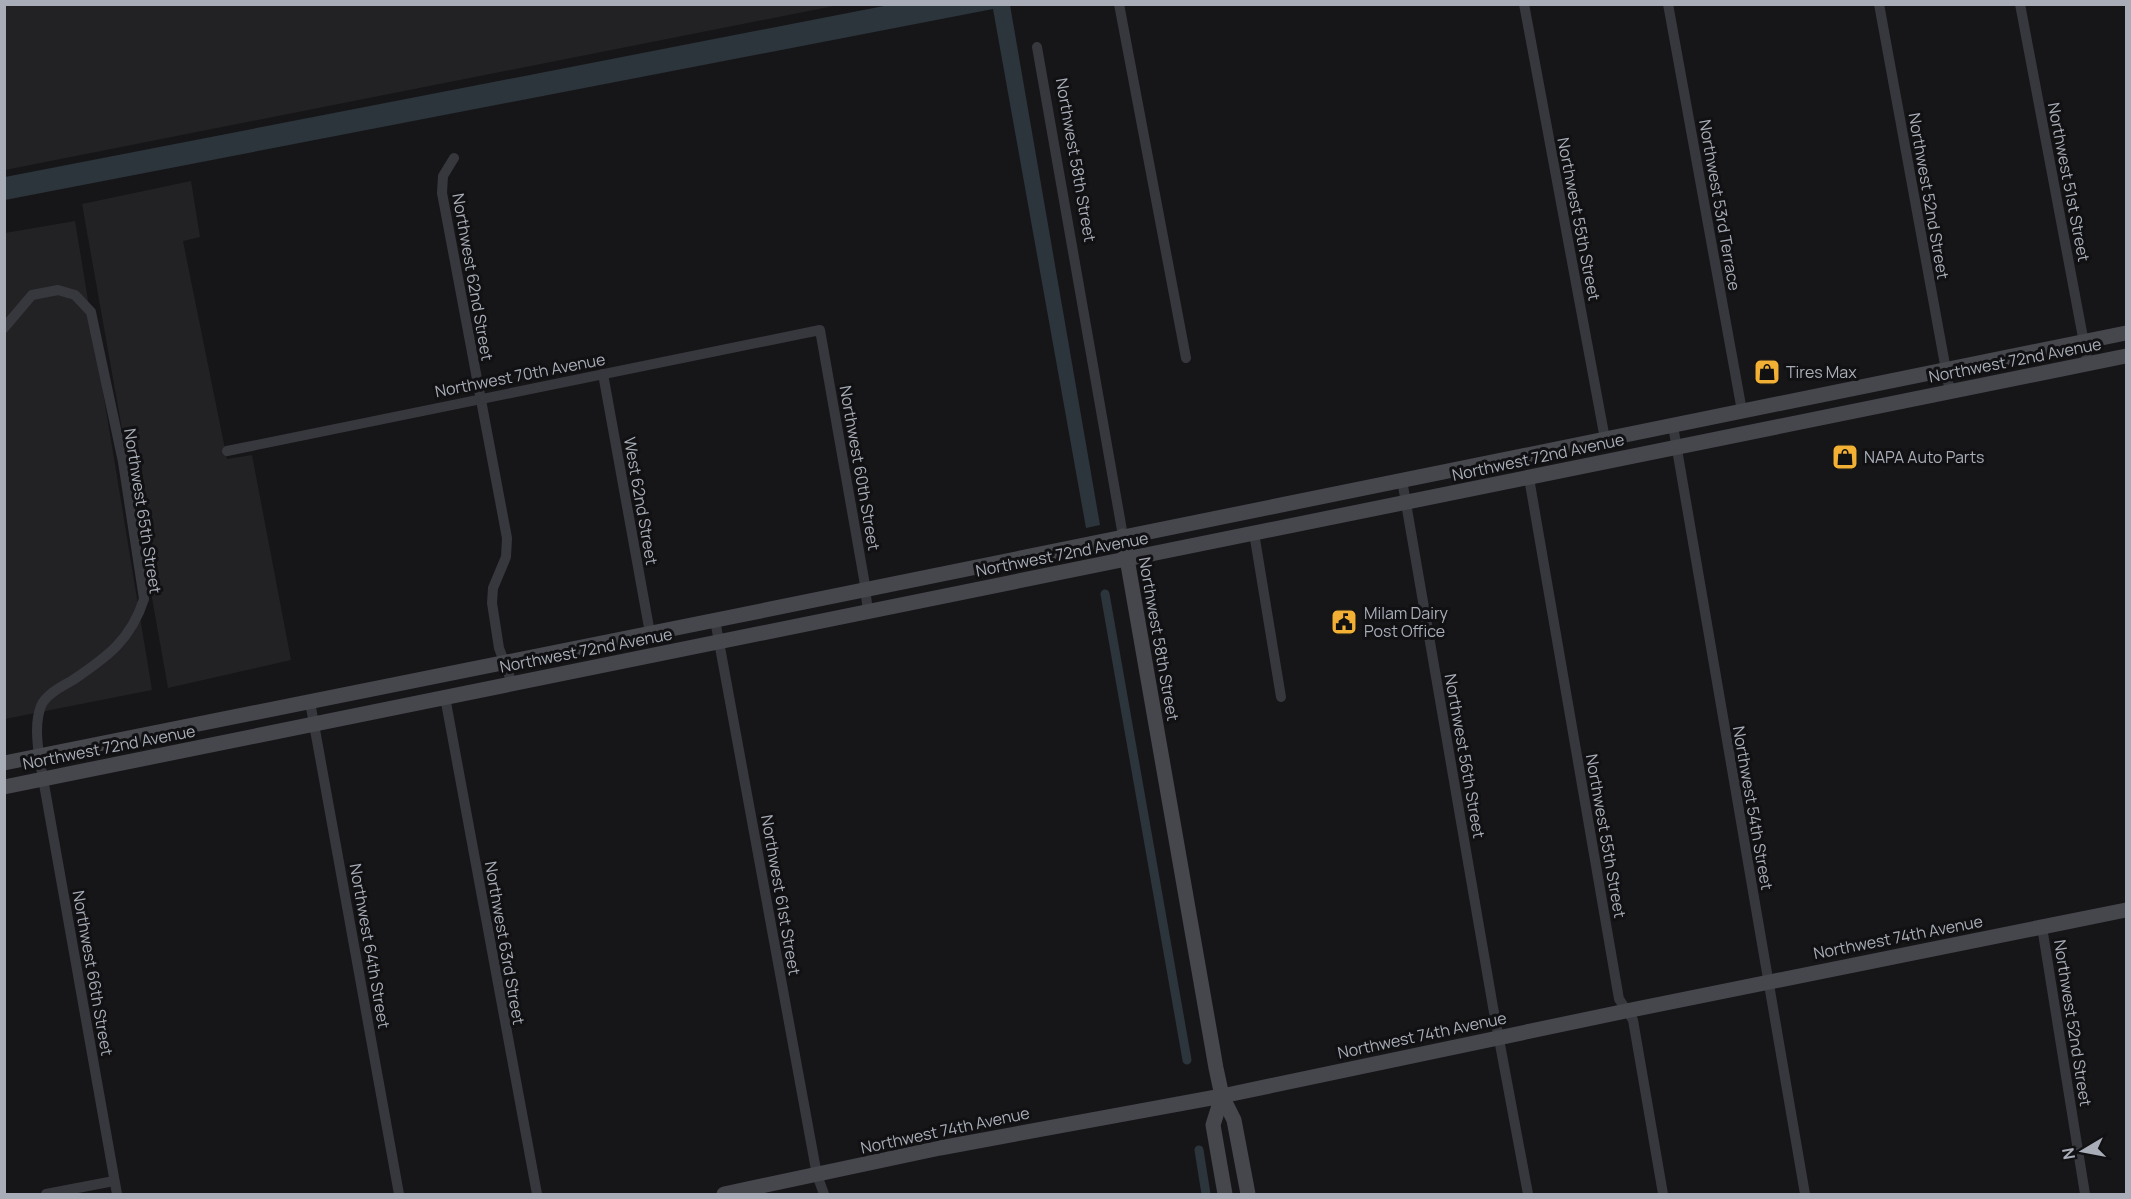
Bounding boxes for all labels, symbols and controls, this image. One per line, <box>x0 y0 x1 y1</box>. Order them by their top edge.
street label: Northwest 58th Street <box>1051 76 1101 244</box>
street label: Northwest 51st Street <box>2043 100 2095 264</box>
street label: Northwest 52nd Street <box>1904 111 1954 281</box>
street label: Northwest 53rd Terrace <box>1694 118 1746 292</box>
street label: Northwest 55th Street <box>1552 135 1606 303</box>
street label: Northwest 62nd Street <box>447 192 499 362</box>
street label: Northwest 72nd Avenue <box>1927 332 2103 388</box>
street label: Northwest 70th Avenue <box>433 348 607 402</box>
shop icon: Tires Max <box>1752 357 1782 387</box>
place label: Tires Max <box>1786 361 1857 383</box>
street label: Northwest 60th Street <box>835 384 885 552</box>
street label: Northwest 65th Street <box>119 427 167 595</box>
street label: Northwest 72nd Avenue <box>1450 428 1626 486</box>
street label: West 62nd Street <box>619 435 663 567</box>
shop icon: NAPA Auto Parts <box>1830 442 1860 472</box>
place label: NAPA Auto Parts <box>1864 446 1984 468</box>
street label: Northwest 72nd Avenue <box>974 526 1150 582</box>
street label: Northwest 58th Street <box>1134 555 1184 723</box>
place label: Milam Dairy Post Office <box>1364 602 1449 642</box>
public building icon: Milam Dairy Post Office <box>1329 607 1359 637</box>
street label: Northwest 72nd Avenue <box>498 622 674 678</box>
street label: Northwest 56th Street <box>1440 672 1490 840</box>
street label: Northwest 72nd Avenue <box>21 719 197 775</box>
street label: Northwest 54th Street <box>1728 724 1778 892</box>
street label: Northwest 55th Street <box>1581 752 1631 920</box>
street label: Northwest 61st Street <box>756 813 806 977</box>
street label: Northwest 63rd Street <box>480 860 530 1026</box>
street label: Northwest 64th Street <box>345 862 395 1030</box>
street label: Northwest 66th Street <box>68 889 118 1057</box>
street label: Northwest 74th Avenue <box>1811 910 1985 964</box>
street label: Northwest 52nd Street <box>2049 938 2097 1108</box>
street label: Northwest 74th Avenue <box>1336 1006 1508 1064</box>
street label: Northwest 74th Avenue <box>859 1101 1031 1159</box>
north arrow <box>2053 1121 2113 1181</box>
text: N <box>2056 1146 2080 1161</box>

